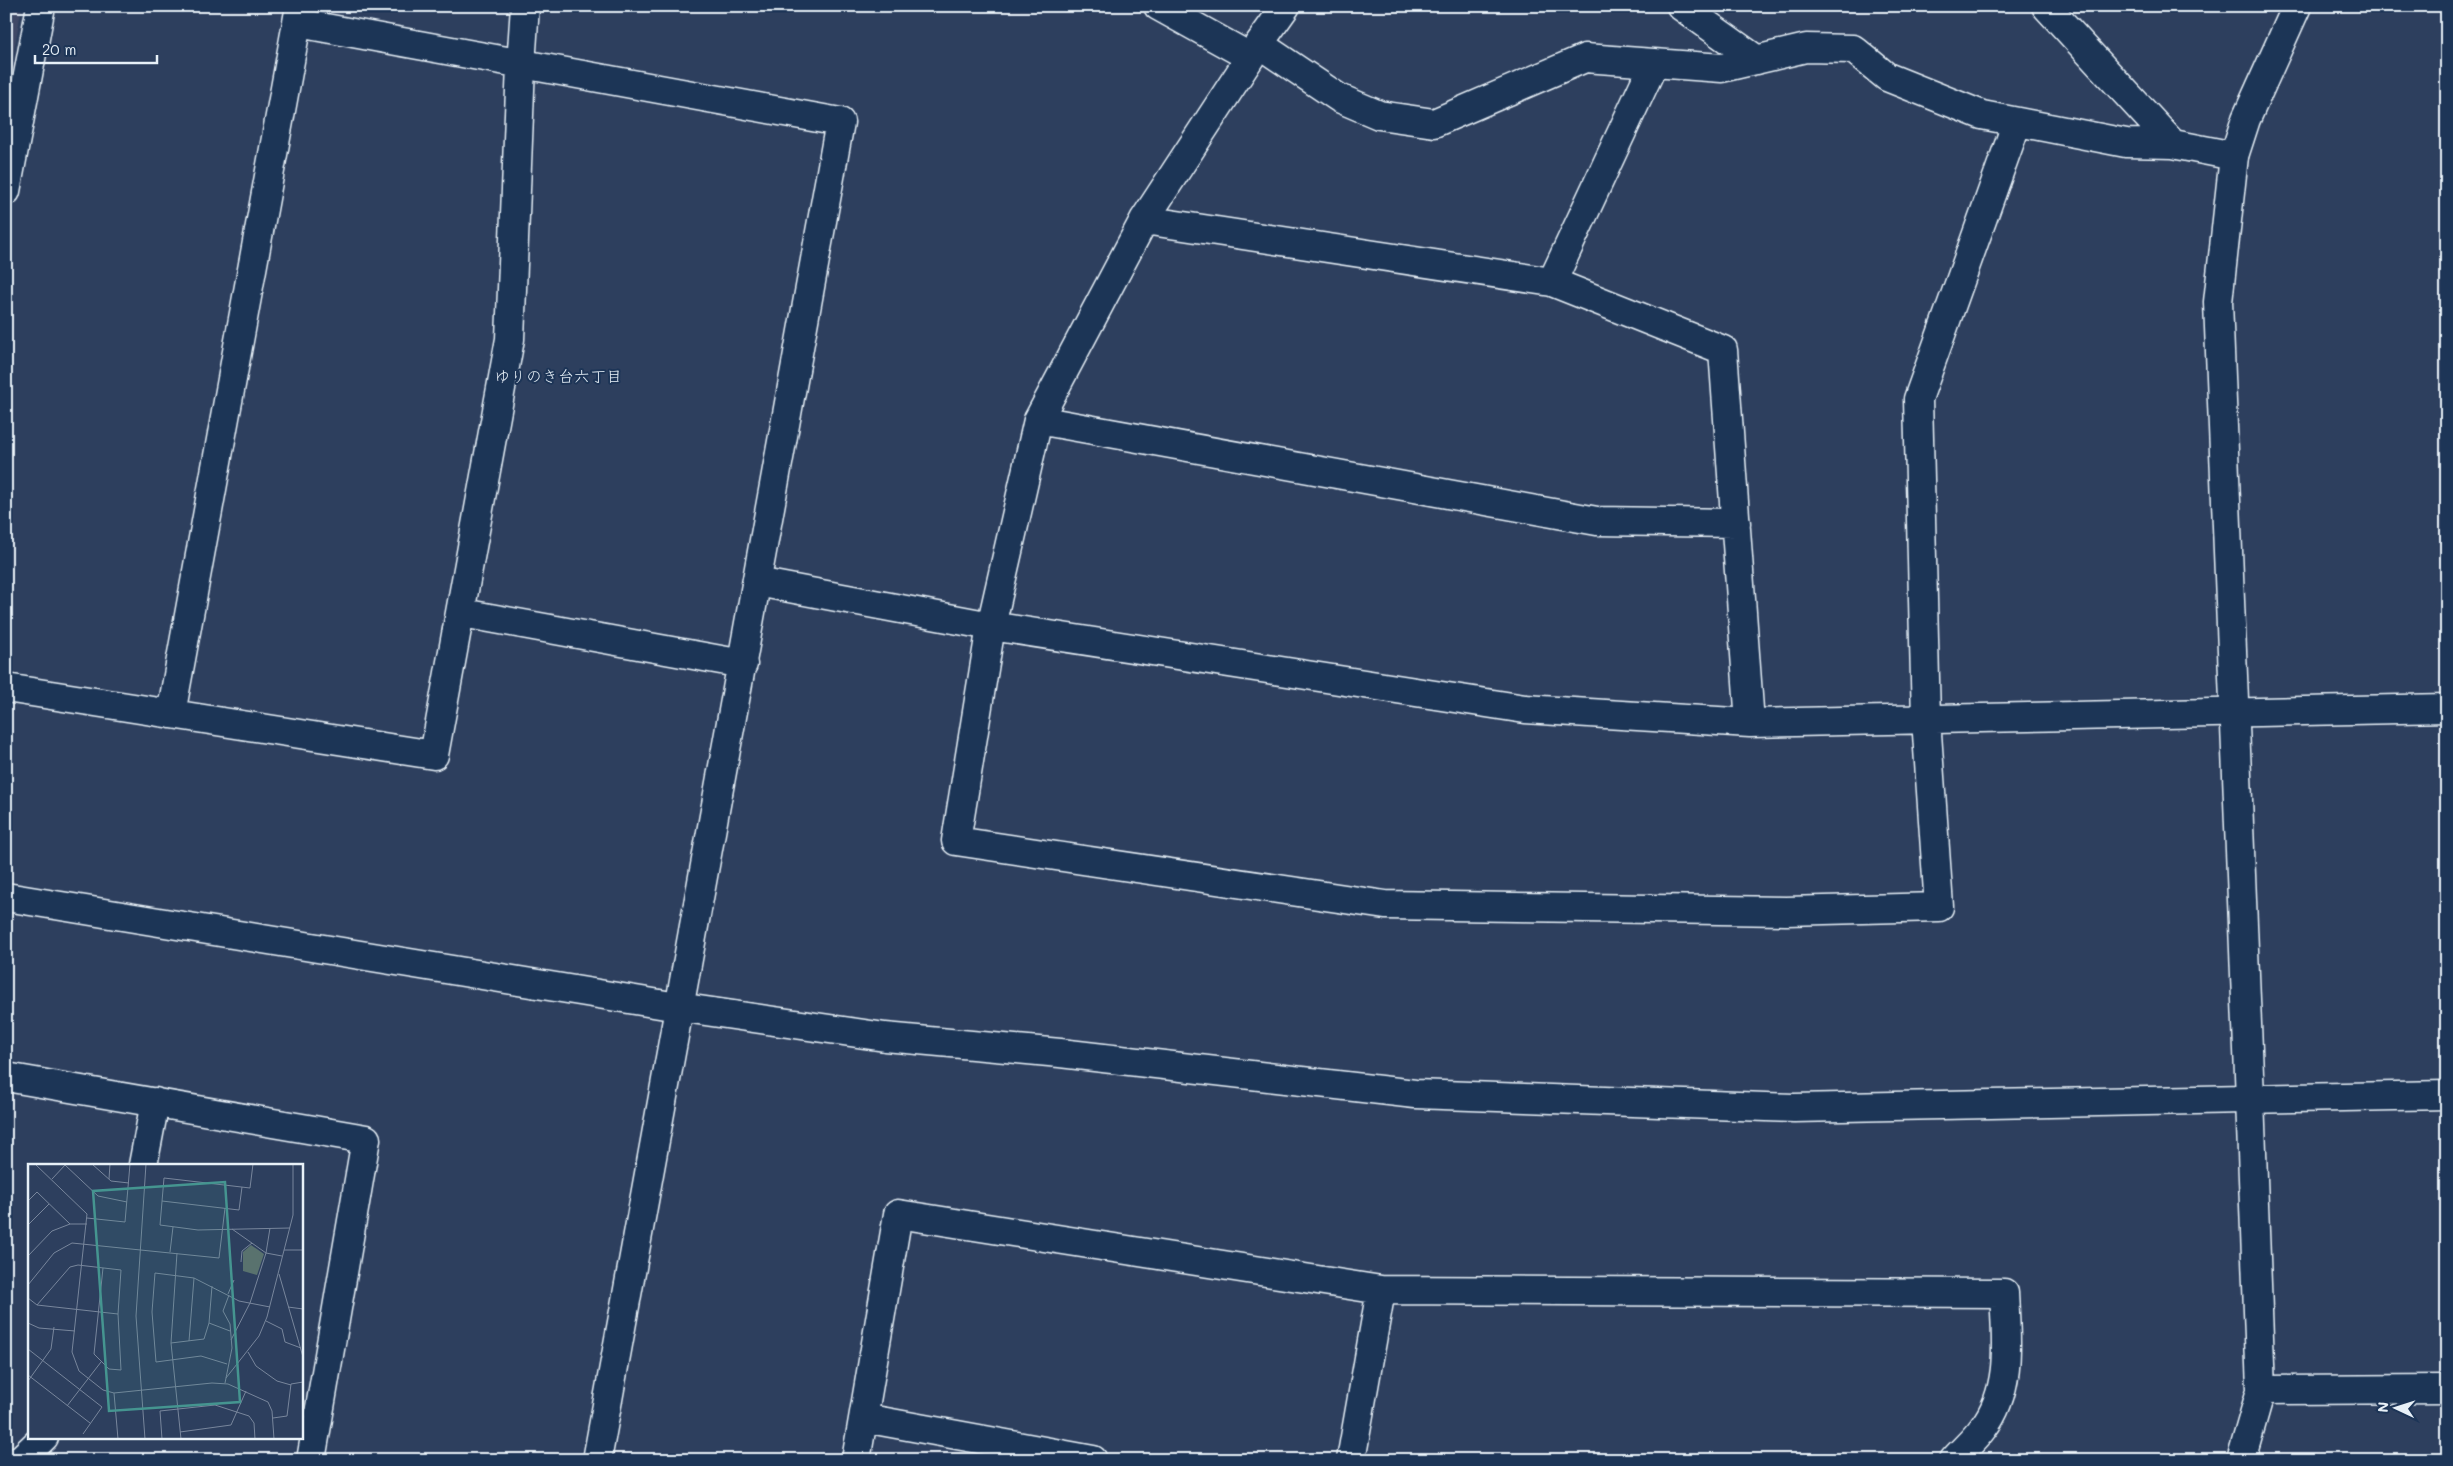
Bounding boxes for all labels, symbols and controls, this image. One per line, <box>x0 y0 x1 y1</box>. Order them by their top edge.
scale bar <box>35 32 158 64</box>
text: 20 m <box>42 39 76 59</box>
district label: ゆりのき台六丁目 <box>494 365 622 386</box>
inset map <box>28 1164 302 1438</box>
north arrow <box>2370 1384 2420 1434</box>
text: N <box>2373 1401 2392 1413</box>

